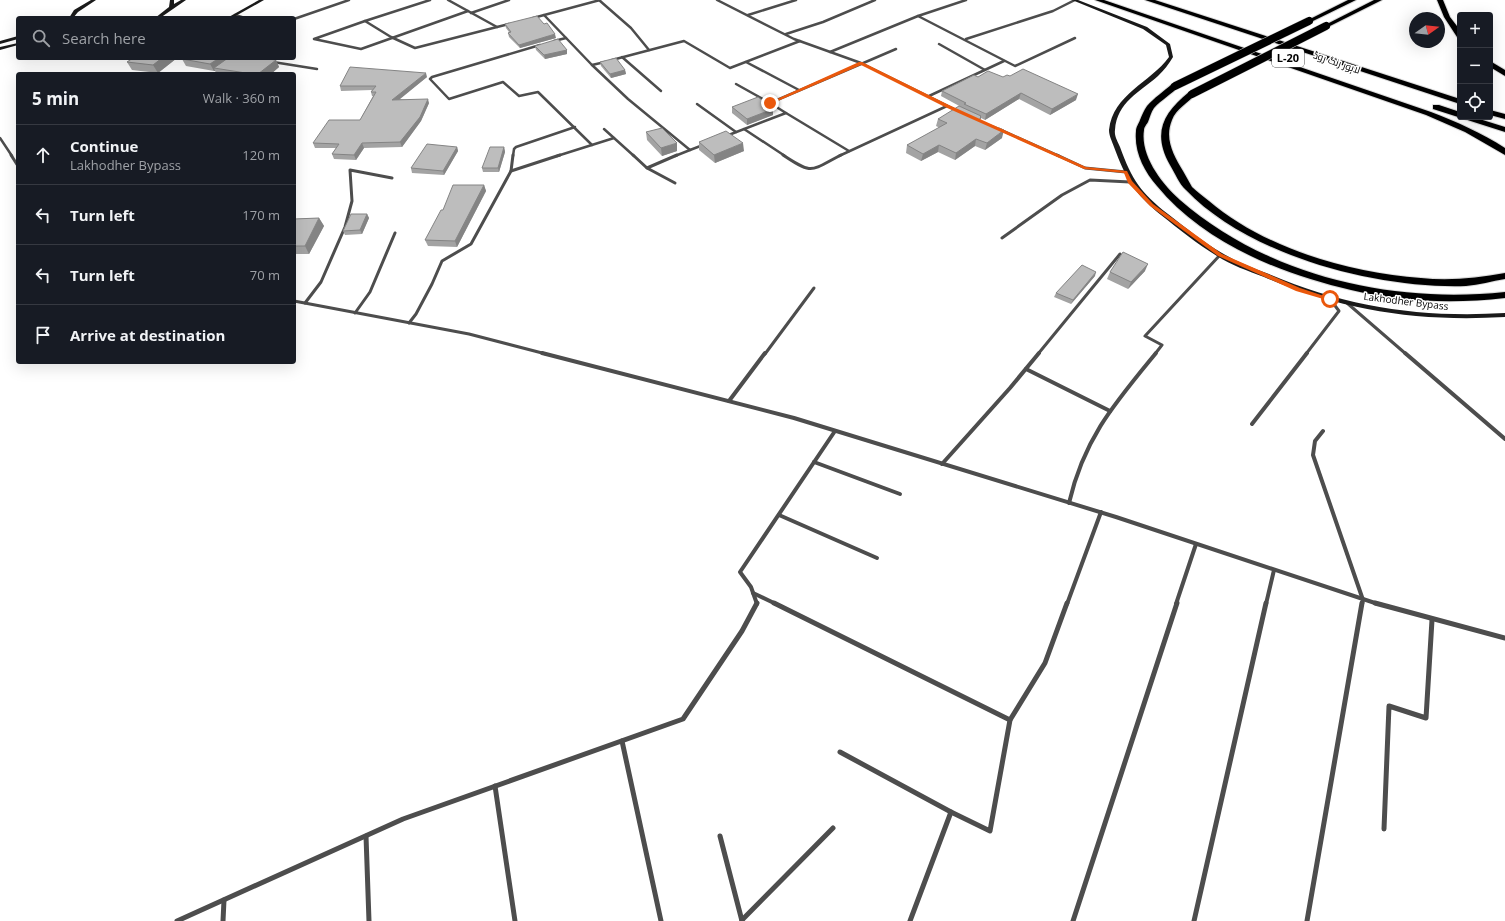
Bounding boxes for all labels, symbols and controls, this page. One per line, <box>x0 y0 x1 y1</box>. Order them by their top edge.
north arrow <box>1409 12 1445 48</box>
map controls <box>1457 12 1493 120</box>
button: + <box>1457 12 1493 48</box>
search box <box>16 16 296 60</box>
icon: search <box>30 27 52 49</box>
text: Search here <box>62 28 146 48</box>
street label: لاہور رنگ روڈ <box>1312 47 1362 77</box>
button: − <box>1457 48 1493 84</box>
road number: L-20 <box>1272 49 1304 67</box>
button: locate <box>1457 84 1493 120</box>
text: 5 min <box>32 87 79 110</box>
text: Walk · 360 m <box>203 89 280 107</box>
route end <box>761 94 779 112</box>
text: Continue <box>70 136 138 156</box>
icon: ahead <box>32 144 54 166</box>
text: 120 m <box>242 146 280 164</box>
text: Lakhodher Bypass <box>70 156 181 174</box>
icon: left <box>32 204 54 226</box>
text: Turn left <box>70 205 135 225</box>
text: 170 m <box>242 206 280 224</box>
icon: left <box>32 264 54 286</box>
text: Turn left <box>70 265 135 285</box>
text: 70 m <box>250 266 280 284</box>
street label: Lakhodher Bypass <box>1363 289 1449 313</box>
route start <box>1321 290 1339 308</box>
icon: arrive <box>32 324 54 346</box>
text: Arrive at destination <box>70 325 225 345</box>

